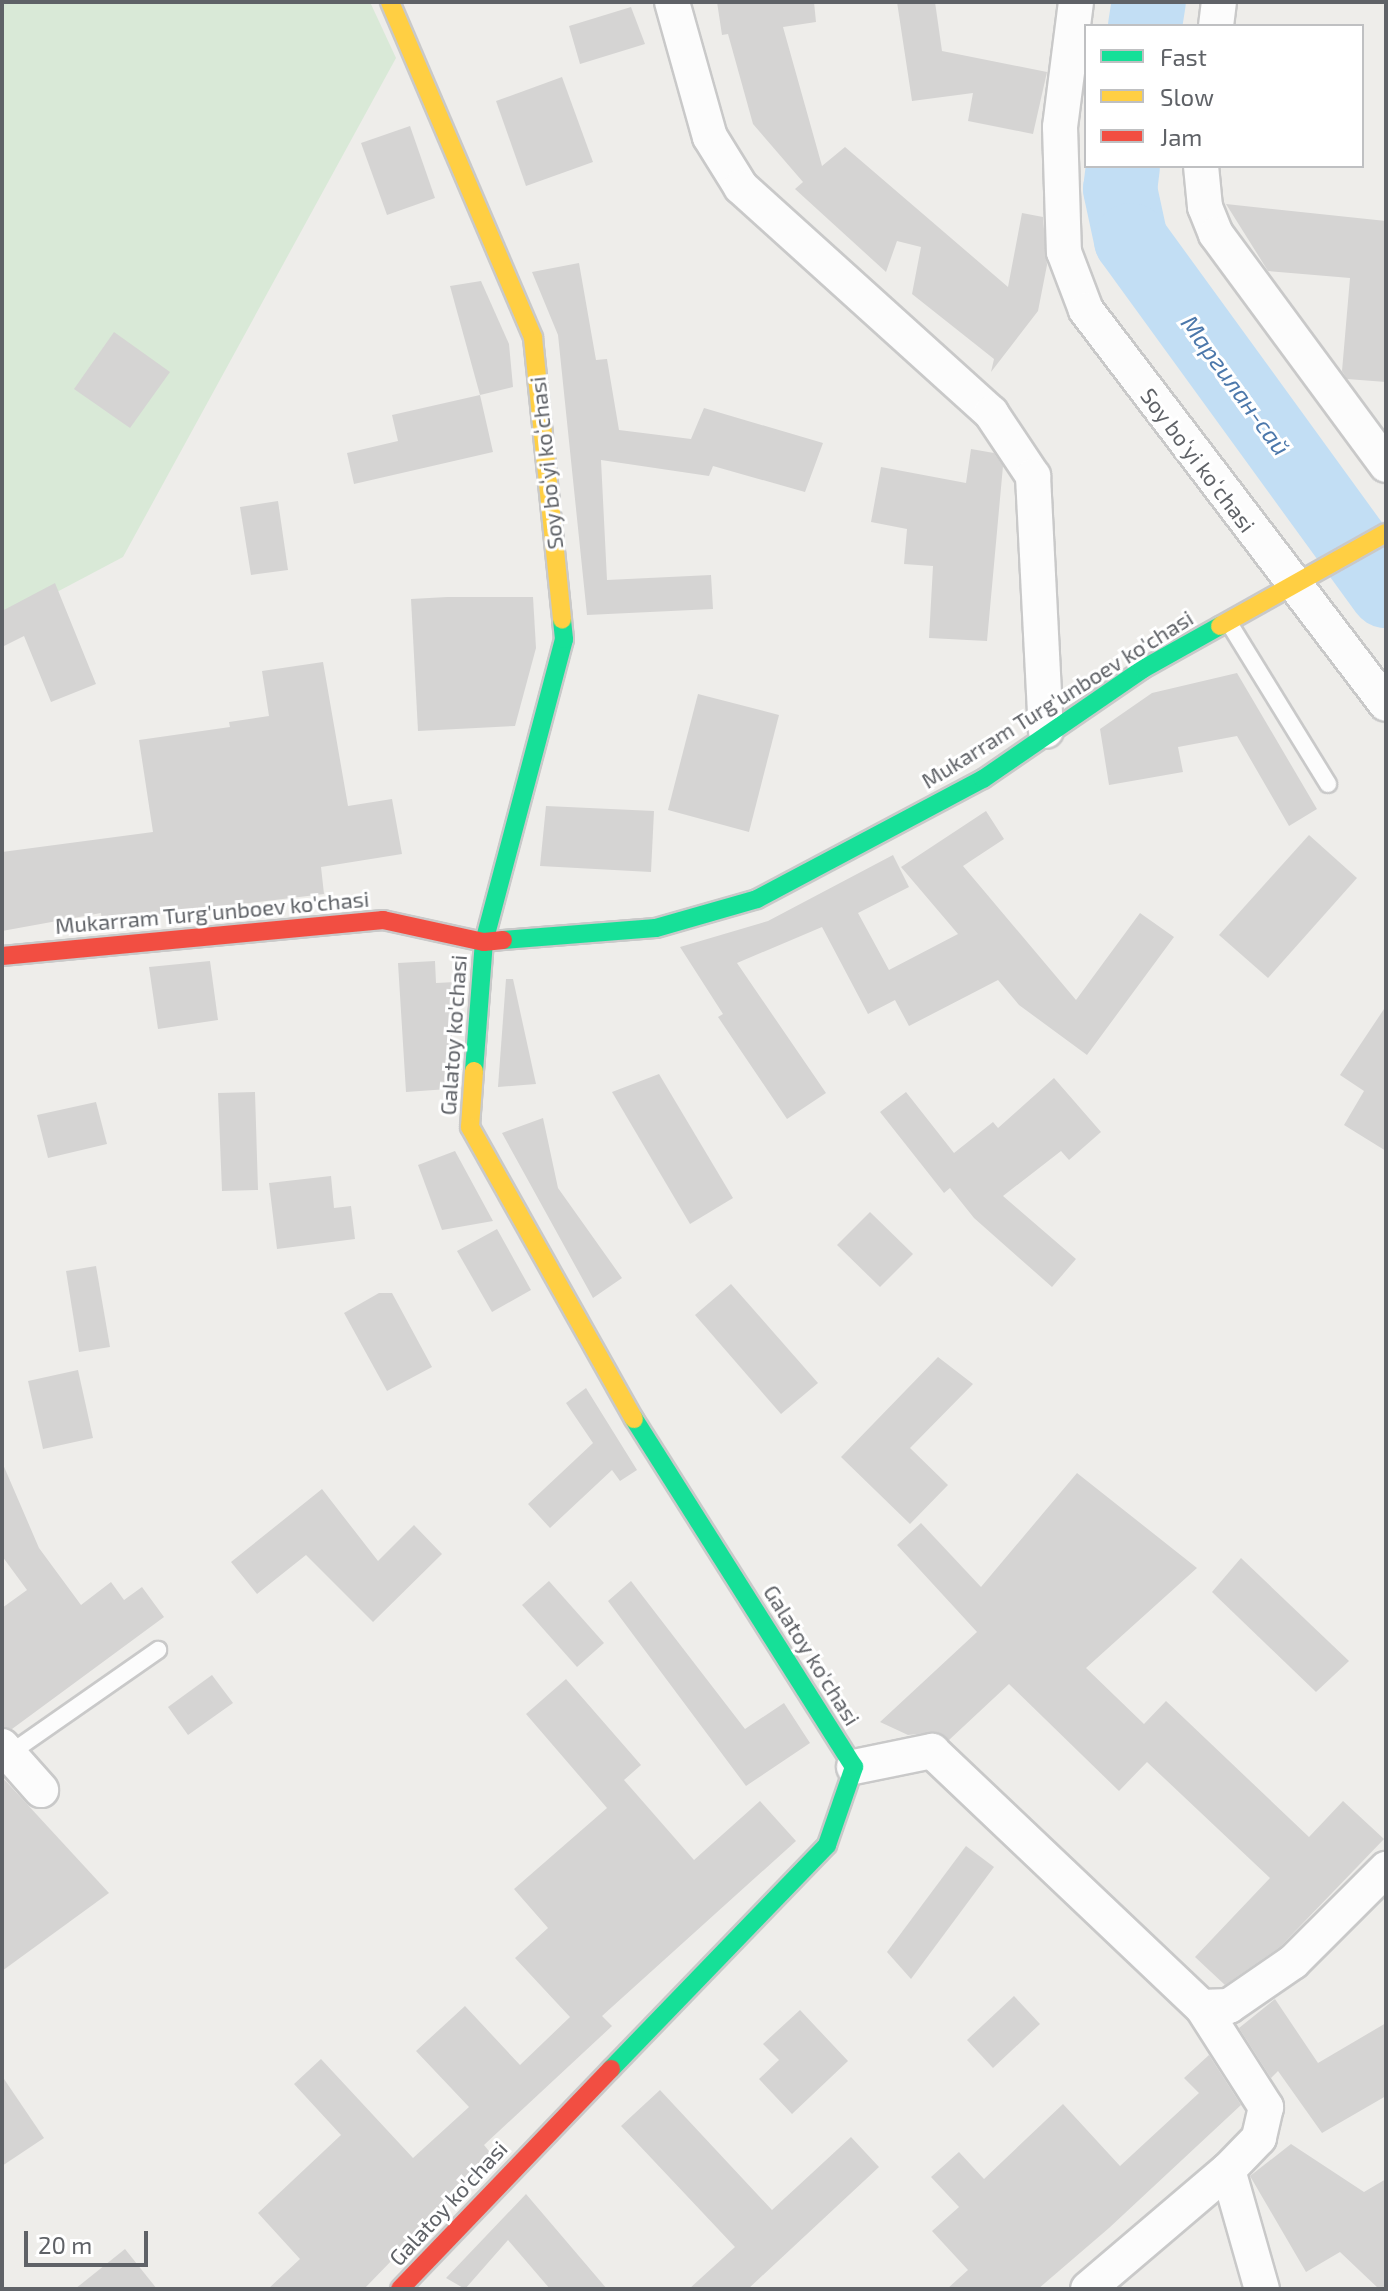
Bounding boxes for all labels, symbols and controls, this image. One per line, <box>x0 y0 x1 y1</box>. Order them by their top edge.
legend <box>1084 24 1364 168</box>
text: Fast <box>1160 42 1207 71</box>
text: Slow <box>1160 82 1214 111</box>
text: Jam <box>1160 122 1202 151</box>
water label: Маргилан-сай <box>1176 309 1296 461</box>
street label: Soy boʻyi koʻchasi <box>524 375 568 551</box>
street label: Soy boʻyi koʻchasi <box>1135 383 1261 537</box>
street label: Mukarram Turg'unboev ko'chasi <box>916 604 1198 794</box>
street label: Mukarram Turg'unboev ko'chasi <box>53 885 371 939</box>
street label: Galatoy ko'chasi <box>434 954 472 1116</box>
street label: Galatoy ko'chasi <box>758 1580 866 1730</box>
street label: Galatoy ko'chasi <box>383 2135 513 2271</box>
scale bar <box>28 2215 152 2265</box>
text: 20 m <box>38 2230 92 2259</box>

